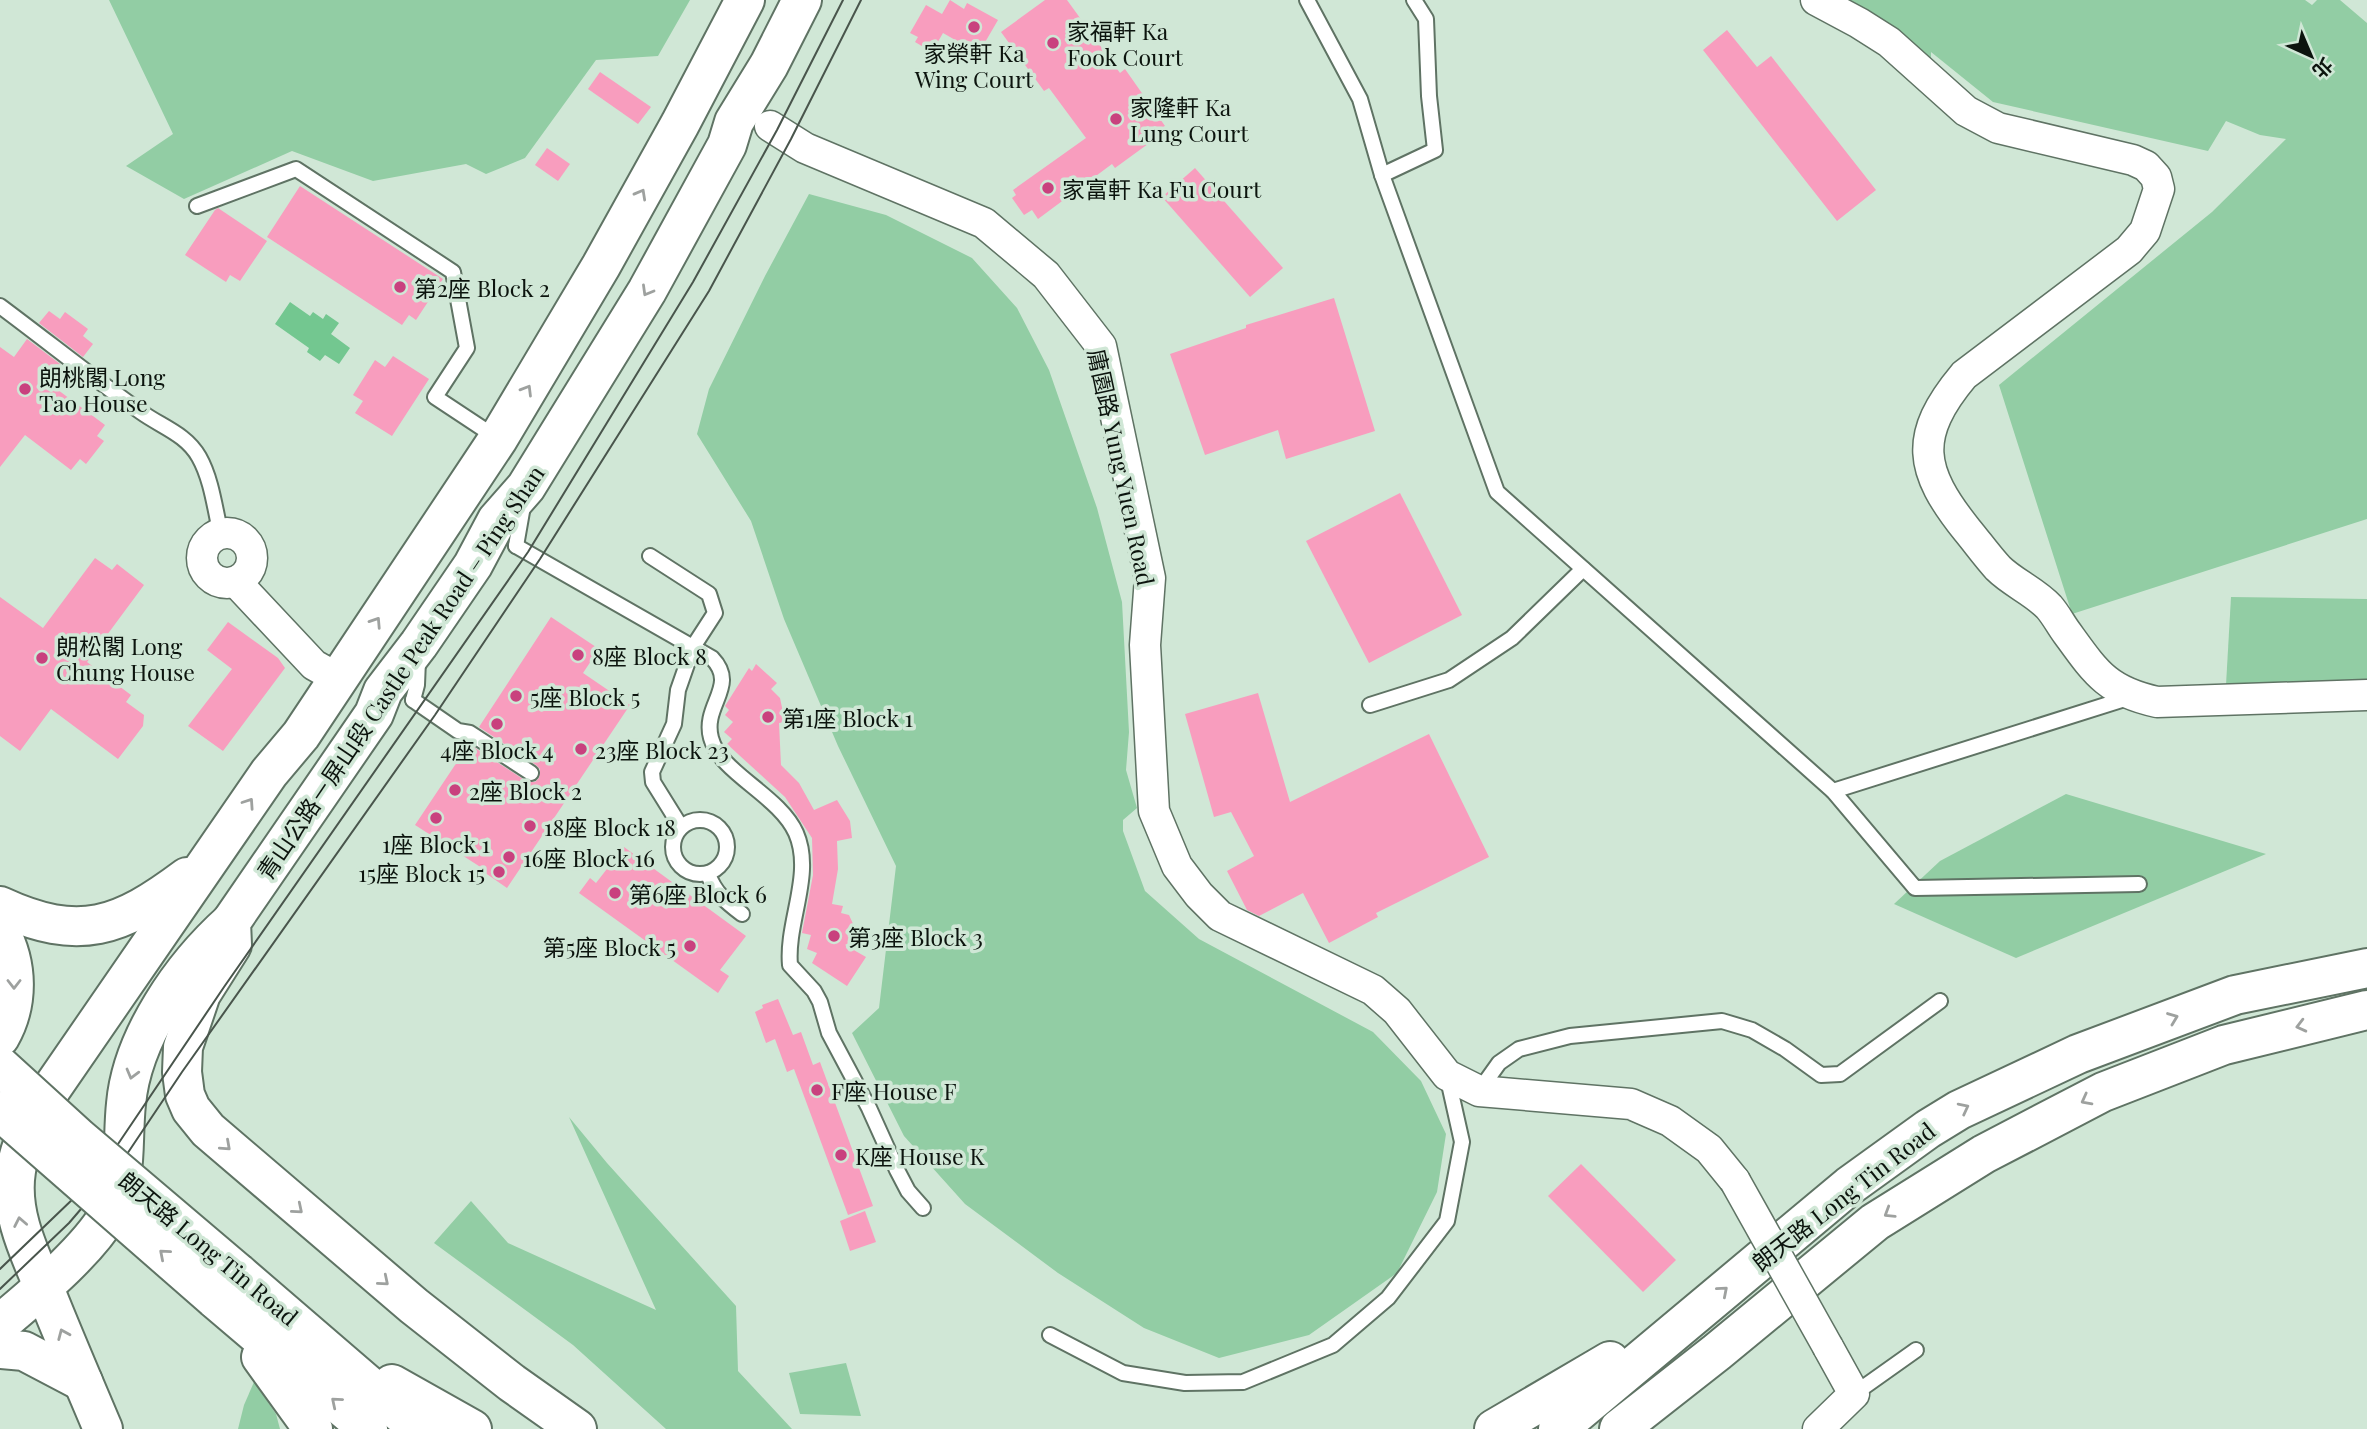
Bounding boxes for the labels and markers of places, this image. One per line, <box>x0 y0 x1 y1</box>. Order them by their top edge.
place label: 家福軒 Ka Fook Court <box>1067 15 1184 72</box>
marker: 家榮軒 Ka Wing Court <box>966 19 982 35</box>
marker: 家福軒 Ka Fook Court <box>1045 35 1061 51</box>
place label: 家榮軒 Ka Wing Court <box>914 37 1034 94</box>
place label: 家隆軒 Ka Lung Court <box>1130 91 1249 148</box>
marker: 家隆軒 Ka Lung Court <box>1108 111 1124 127</box>
place label: 家富軒 Ka Fu Court <box>1062 173 1262 204</box>
marker: 家富軒 Ka Fu Court <box>1040 180 1056 196</box>
place label: 第2座 Block 2 <box>414 272 550 303</box>
marker: 第2座 Block 2 <box>392 279 408 295</box>
place label: 朗桃閣 Long Tao House <box>39 361 166 418</box>
marker: 朗桃閣 Long Tao House <box>17 381 33 397</box>
place label: 朗松閣 Long Chung House <box>56 630 195 687</box>
place label: 8座 Block 8 <box>592 640 707 671</box>
marker: 8座 Block 8 <box>570 647 586 663</box>
marker: 朗松閣 Long Chung House <box>34 650 50 666</box>
place label: 5座 Block 5 <box>530 681 640 712</box>
marker: 5座 Block 5 <box>508 688 524 704</box>
place label: 第1座 Block 1 <box>782 702 914 733</box>
marker: 第1座 Block 1 <box>760 709 776 725</box>
marker: 4座 Block 4 <box>489 716 505 732</box>
place label: 4座 Block 4 <box>440 734 554 765</box>
place label: 23座 Block 23 <box>595 734 729 765</box>
marker: 23座 Block 23 <box>573 741 589 757</box>
place label: 2座 Block 2 <box>469 775 582 806</box>
marker: 2座 Block 2 <box>447 782 463 798</box>
marker: 1座 Block 1 <box>428 810 444 826</box>
place label: 18座 Block 18 <box>544 811 676 842</box>
marker: 18座 Block 18 <box>522 818 538 834</box>
place label: 1座 Block 1 <box>382 828 491 859</box>
place label: 16座 Block 16 <box>523 842 655 873</box>
marker: 16座 Block 16 <box>501 849 517 865</box>
place label: 15座 Block 15 <box>358 857 485 888</box>
marker: 15座 Block 15 <box>491 864 507 880</box>
place label: 第6座 Block 6 <box>629 878 767 909</box>
marker: 第6座 Block 6 <box>607 885 623 901</box>
place label: 第3座 Block 3 <box>848 921 983 952</box>
marker: 第3座 Block 3 <box>826 928 842 944</box>
place label: 第5座 Block 5 <box>543 931 676 962</box>
marker: 第5座 Block 5 <box>682 938 698 954</box>
place label: F座 House F <box>831 1075 957 1106</box>
marker: F座 House F <box>809 1082 825 1098</box>
place label: K座 House K <box>855 1140 985 1171</box>
marker: K座 House K <box>833 1147 849 1163</box>

